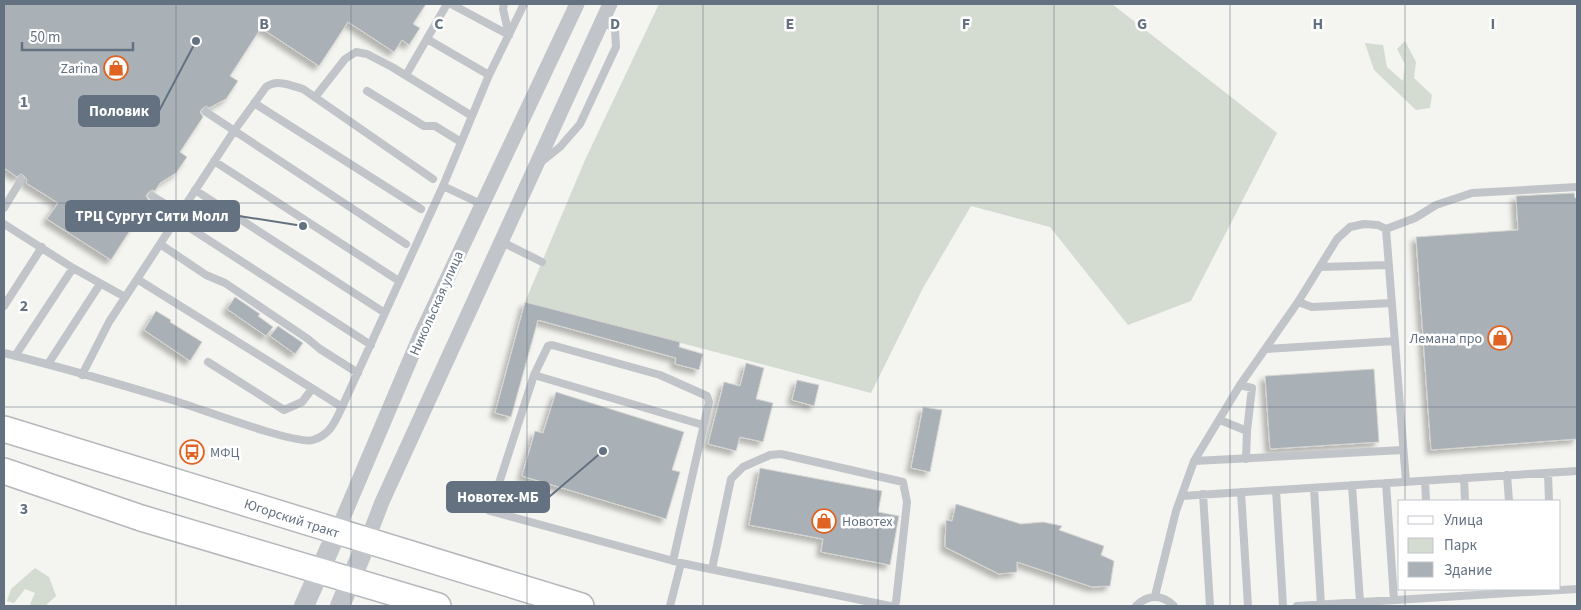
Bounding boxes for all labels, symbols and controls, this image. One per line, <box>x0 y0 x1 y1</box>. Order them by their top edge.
text: B <box>259 13 269 35</box>
text: C <box>434 13 444 35</box>
text: D <box>610 13 620 35</box>
text: E <box>786 13 794 35</box>
text: F <box>962 13 970 35</box>
text: G <box>1137 13 1147 35</box>
text: H <box>1313 13 1323 35</box>
text: I <box>1491 13 1495 35</box>
scale bar <box>22 20 134 52</box>
text: 50 m <box>30 27 60 48</box>
shop icon: Zarina <box>103 55 129 81</box>
place label: Zarina <box>61 59 98 79</box>
text: 1 <box>20 91 28 113</box>
callout: Половик <box>79 96 159 126</box>
text: Половик <box>89 101 150 122</box>
callout: ТРЦ Сургут Сити Молл <box>66 201 239 231</box>
text: ТРЦ Сургут Сити Молл <box>75 206 229 227</box>
street label: Никольская улица <box>405 248 469 359</box>
text: 2 <box>20 295 28 317</box>
shop icon: Лемана про <box>1487 325 1513 351</box>
place label: Лемана про <box>1409 329 1482 349</box>
bus stop icon: МФЦ <box>179 439 205 465</box>
place label: МФЦ <box>210 443 239 463</box>
callout: Новотех-МБ <box>447 482 549 512</box>
text: Новотех-МБ <box>457 487 539 508</box>
street label: Югорский тракт <box>241 494 343 544</box>
text: 3 <box>20 498 28 520</box>
legend <box>1398 500 1561 590</box>
shop icon: Новотех <box>811 508 837 534</box>
text: Улица <box>1444 510 1483 531</box>
place label: Новотех <box>842 512 893 532</box>
text: Парк <box>1444 535 1478 556</box>
text: Здание <box>1444 560 1492 581</box>

